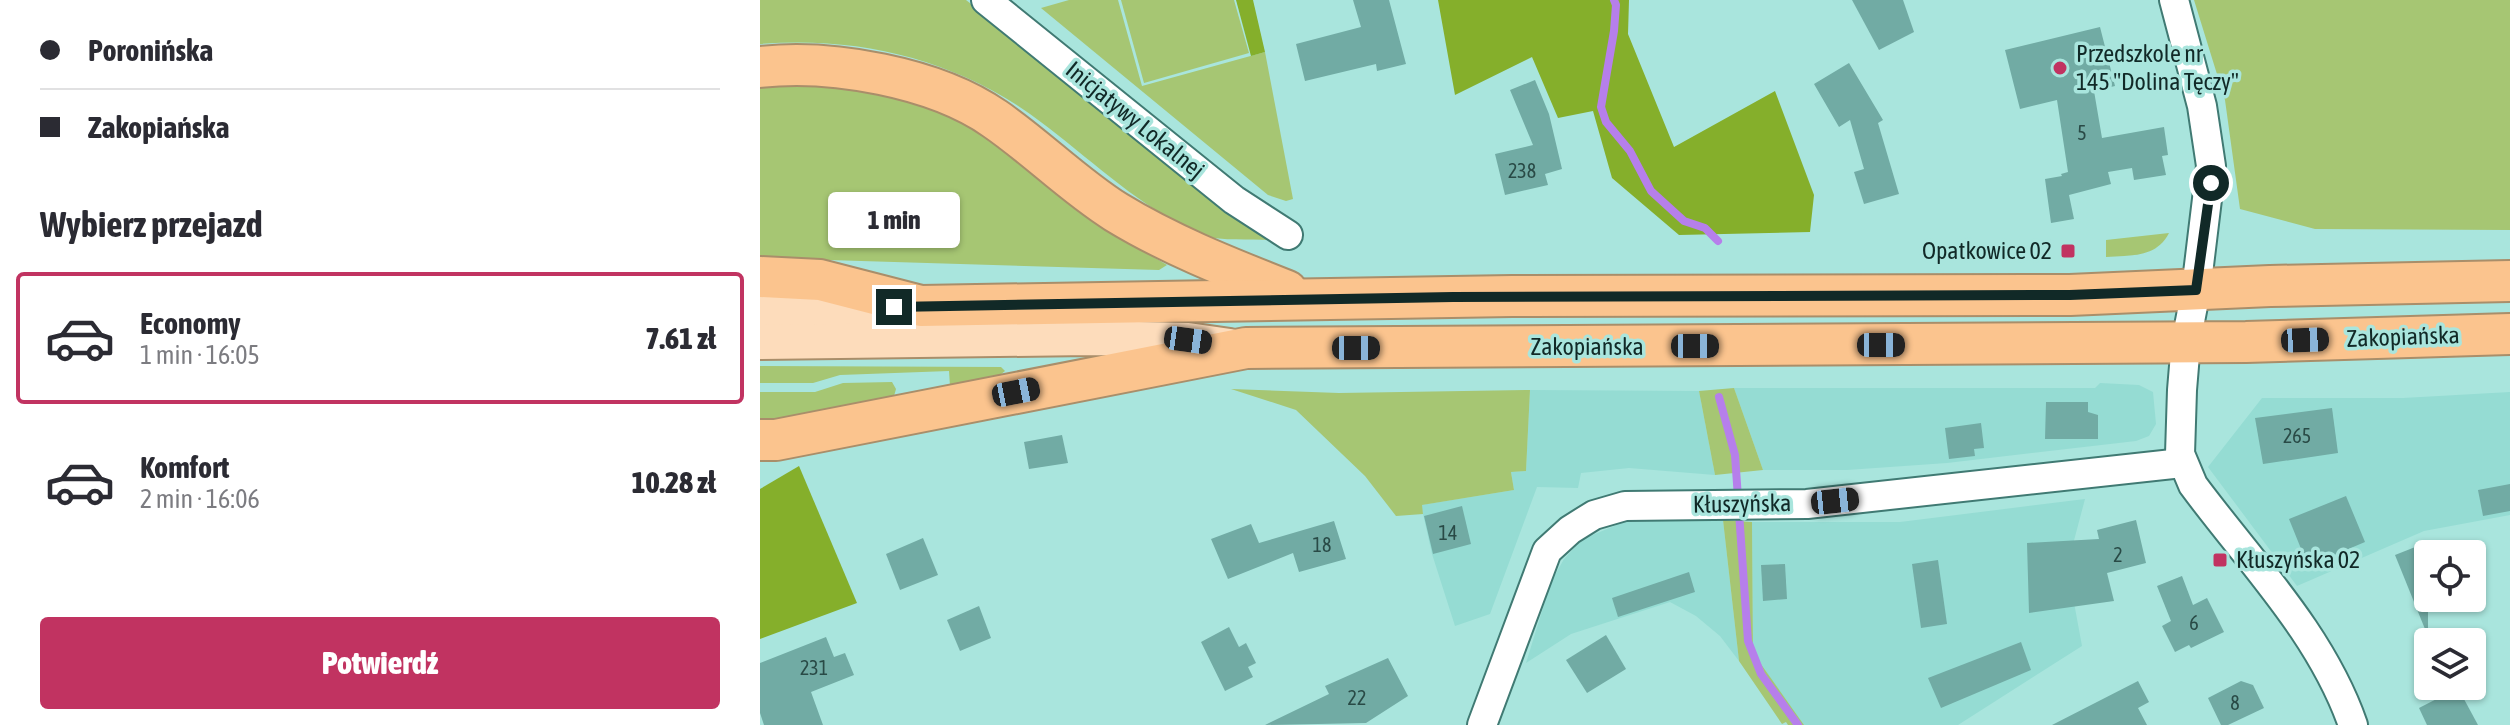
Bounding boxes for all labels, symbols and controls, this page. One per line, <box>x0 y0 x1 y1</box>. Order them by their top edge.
text: Poronińska <box>88 33 213 67</box>
place label: Przedszkole nr 145 "Dolina Tęczy" <box>2076 40 2239 95</box>
street label: Inicjatywy Lokalnej <box>1061 56 1210 184</box>
marker: Przedszkole nr 145 "Dolina Tęczy" <box>2051 59 2069 77</box>
text: Zakopiańska <box>88 110 230 144</box>
house number: 5 <box>2077 121 2087 144</box>
house number: 238 <box>1508 159 1536 182</box>
route start <box>2193 165 2229 201</box>
callout: 1 min <box>828 191 960 247</box>
text: Wybierz przejazd <box>40 203 262 245</box>
text: 1 min <box>867 205 921 235</box>
place label: Opatkowice 02 <box>1922 237 2052 264</box>
marker: Opatkowice 02 <box>2059 242 2077 260</box>
route end <box>876 289 912 325</box>
icon: car <box>44 302 116 374</box>
text: Economy <box>140 306 241 340</box>
text: 7.61 zł <box>646 321 716 355</box>
street label: Zakopiańska <box>2346 321 2460 352</box>
car <box>1163 325 1213 355</box>
car <box>2281 327 2329 353</box>
street label: Zakopiańska <box>1530 333 1644 360</box>
car <box>1857 333 1905 357</box>
car <box>1671 334 1719 358</box>
car <box>1332 336 1380 360</box>
text: 1 min · 16:05 <box>140 340 260 370</box>
car <box>990 376 1042 408</box>
house number: 265 <box>2283 424 2311 447</box>
icon: car <box>44 446 116 518</box>
text: Komfort <box>140 450 229 484</box>
text: 10.28 zł <box>631 465 716 499</box>
text: 2 min · 16:06 <box>140 484 260 514</box>
car <box>1810 487 1860 515</box>
street label: Kłuszyńska <box>1692 489 1791 518</box>
house number: 14 <box>1439 521 1457 544</box>
house number: 18 <box>1313 533 1331 556</box>
map controls <box>2414 540 2486 700</box>
button: locate <box>2414 540 2486 612</box>
house number: 2 <box>2113 543 2123 566</box>
place label: Kłuszyńska 02 <box>2236 546 2360 573</box>
marker: Kłuszyńska 02 <box>2211 551 2229 569</box>
house number: 6 <box>2189 611 2199 634</box>
button: Potwierdź <box>40 617 720 709</box>
button: layers <box>2414 628 2486 700</box>
house number: 231 <box>800 656 828 679</box>
house number: 22 <box>1348 686 1366 709</box>
house number: 8 <box>2230 691 2240 714</box>

